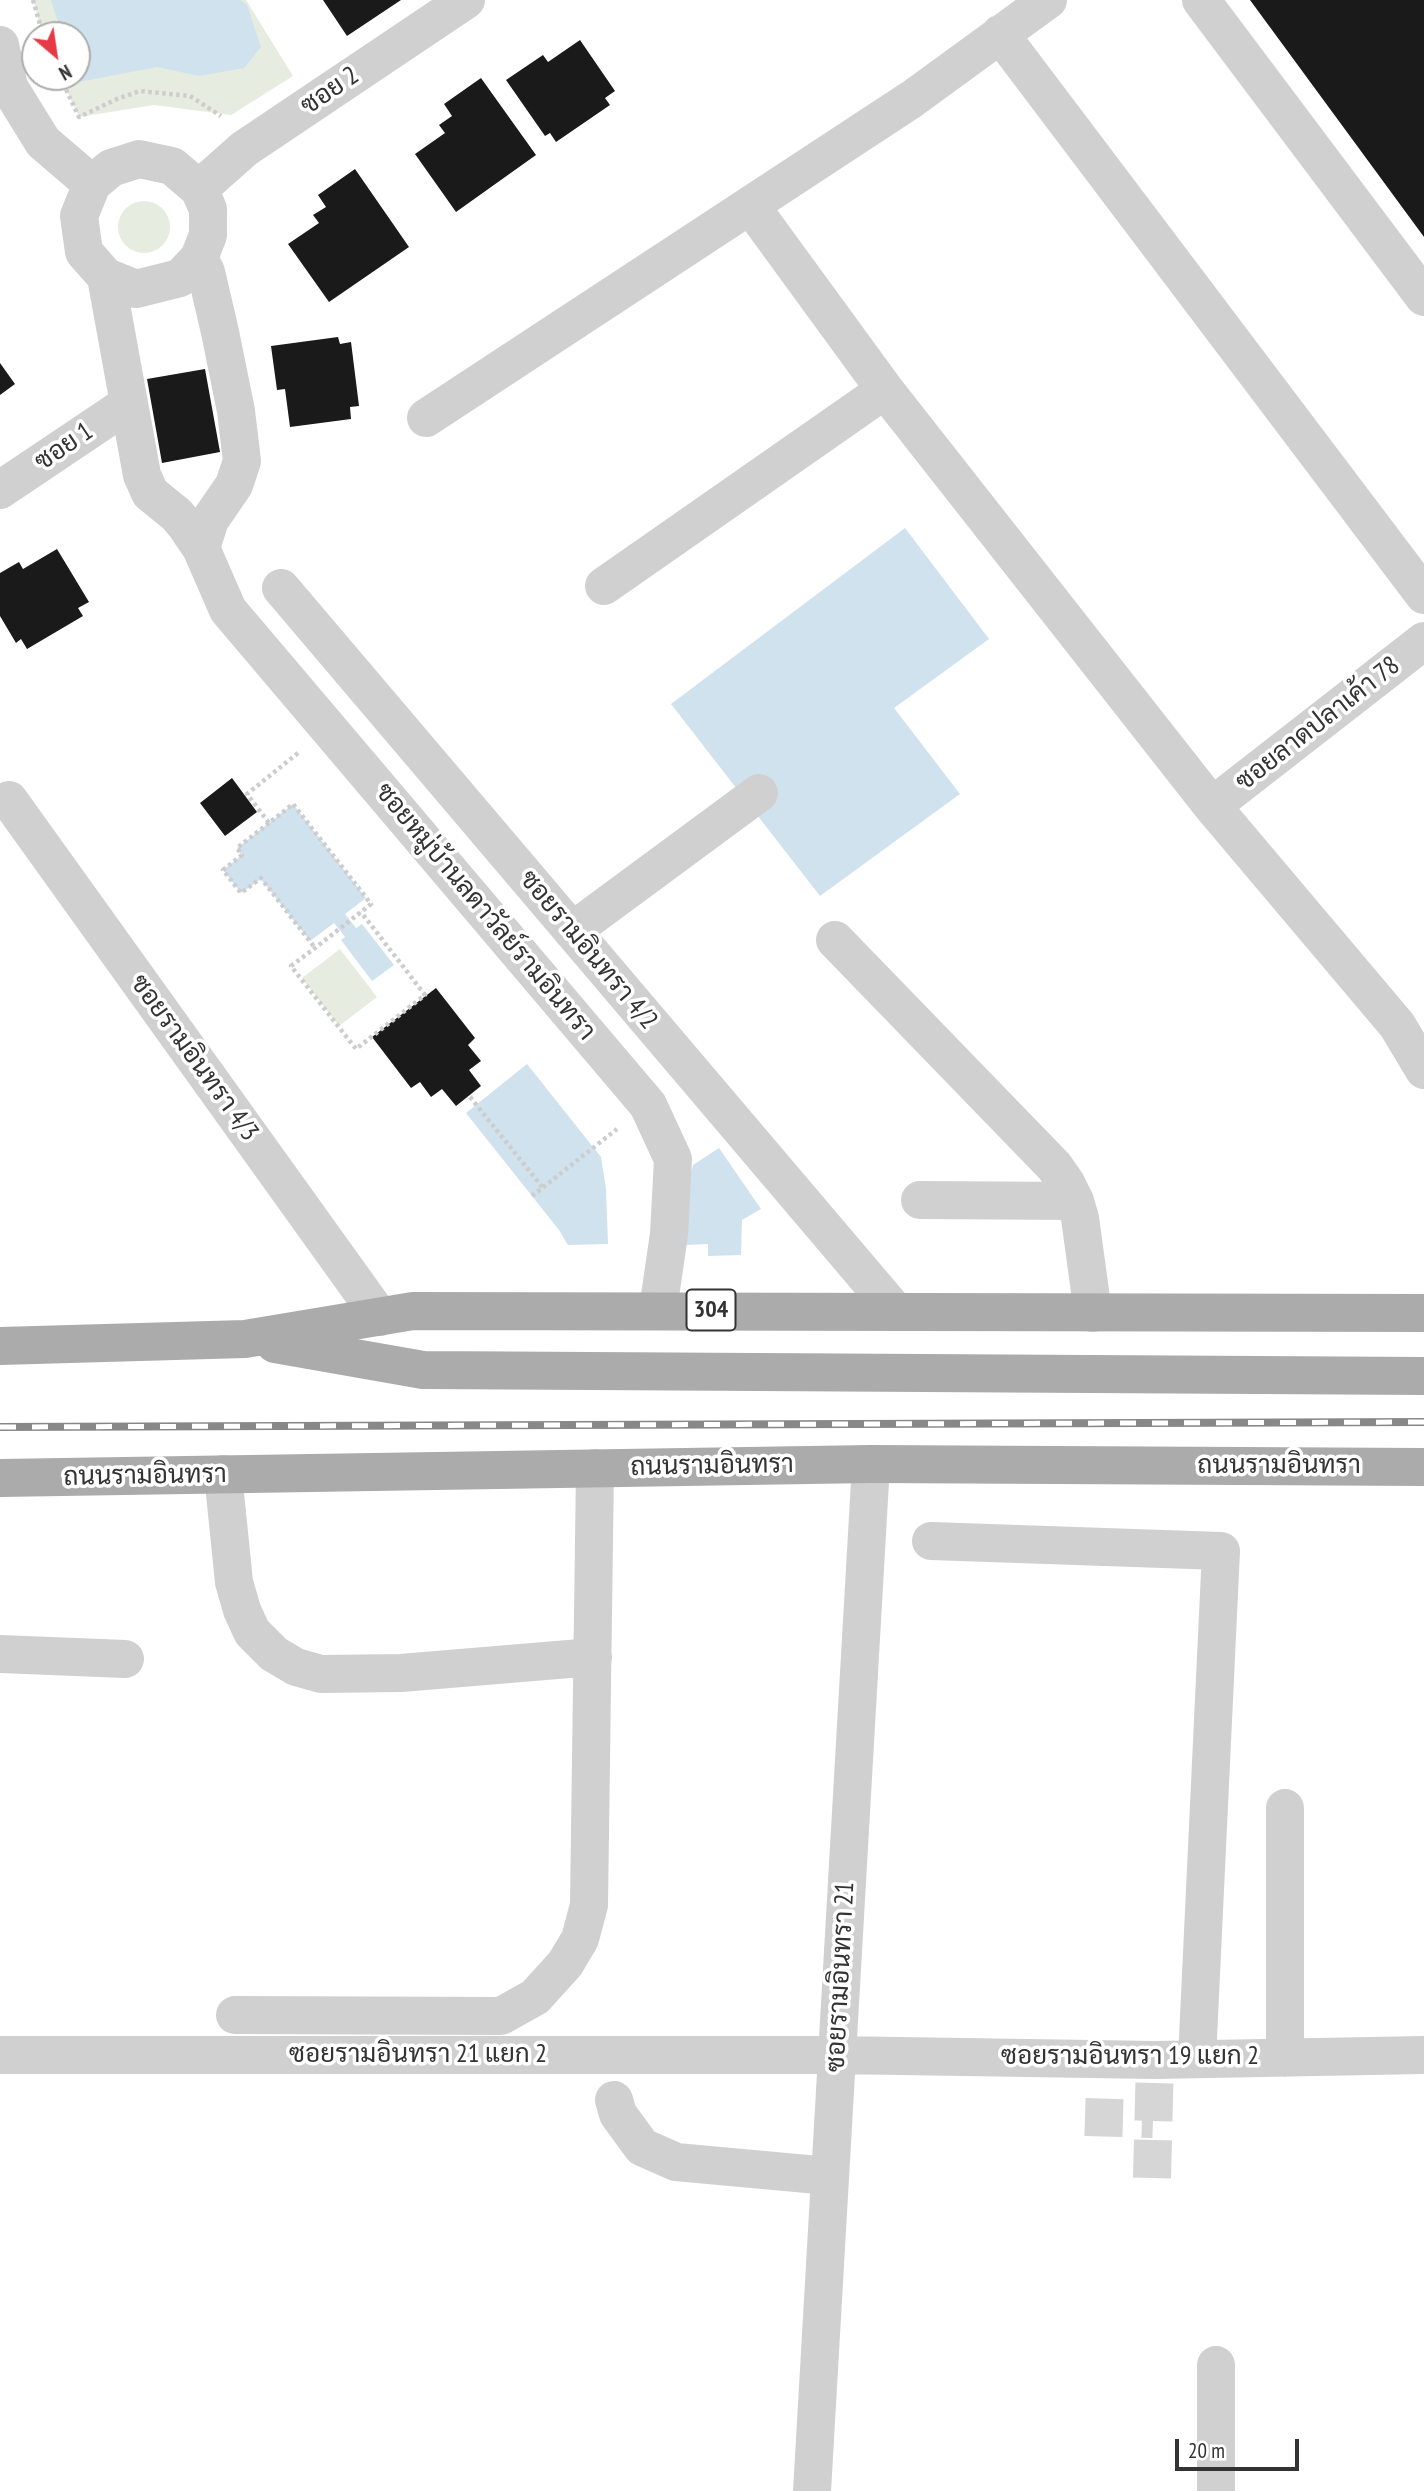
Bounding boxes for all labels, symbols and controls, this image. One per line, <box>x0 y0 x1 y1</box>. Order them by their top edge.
north arrow <box>21 21 91 91</box>
text: N <box>55 60 76 86</box>
street label: ซอย 2 <box>295 60 365 122</box>
street label: ซอย 1 <box>29 416 99 478</box>
street label: ซอยลาดปลาเค้า 78 <box>1230 650 1406 798</box>
street label: ซอยหมู่บ้านลดาวัลย์รามอินทรา <box>368 777 602 1047</box>
street label: ซอยรามอินทรา 4/2 <box>512 864 664 1036</box>
street label: ซอยรามอินทรา 4/3 <box>123 969 265 1147</box>
road number: 304 <box>686 1290 736 1330</box>
street label: ถนนรามอินทรา <box>630 1449 794 1483</box>
street label: ถนนรามอินทรา <box>1197 1450 1361 1482</box>
street label: ถนนรามอินทรา <box>63 1459 227 1493</box>
street label: ซอยรามอินทรา 21 <box>820 1881 862 2073</box>
street label: ซอยรามอินทรา 21 แยก 2 <box>289 2039 547 2071</box>
street label: ซอยรามอินทรา 19 แยก 2 <box>1001 2041 1259 2073</box>
scale bar <box>1179 2424 1303 2468</box>
text: 20 m <box>1188 2437 1225 2464</box>

